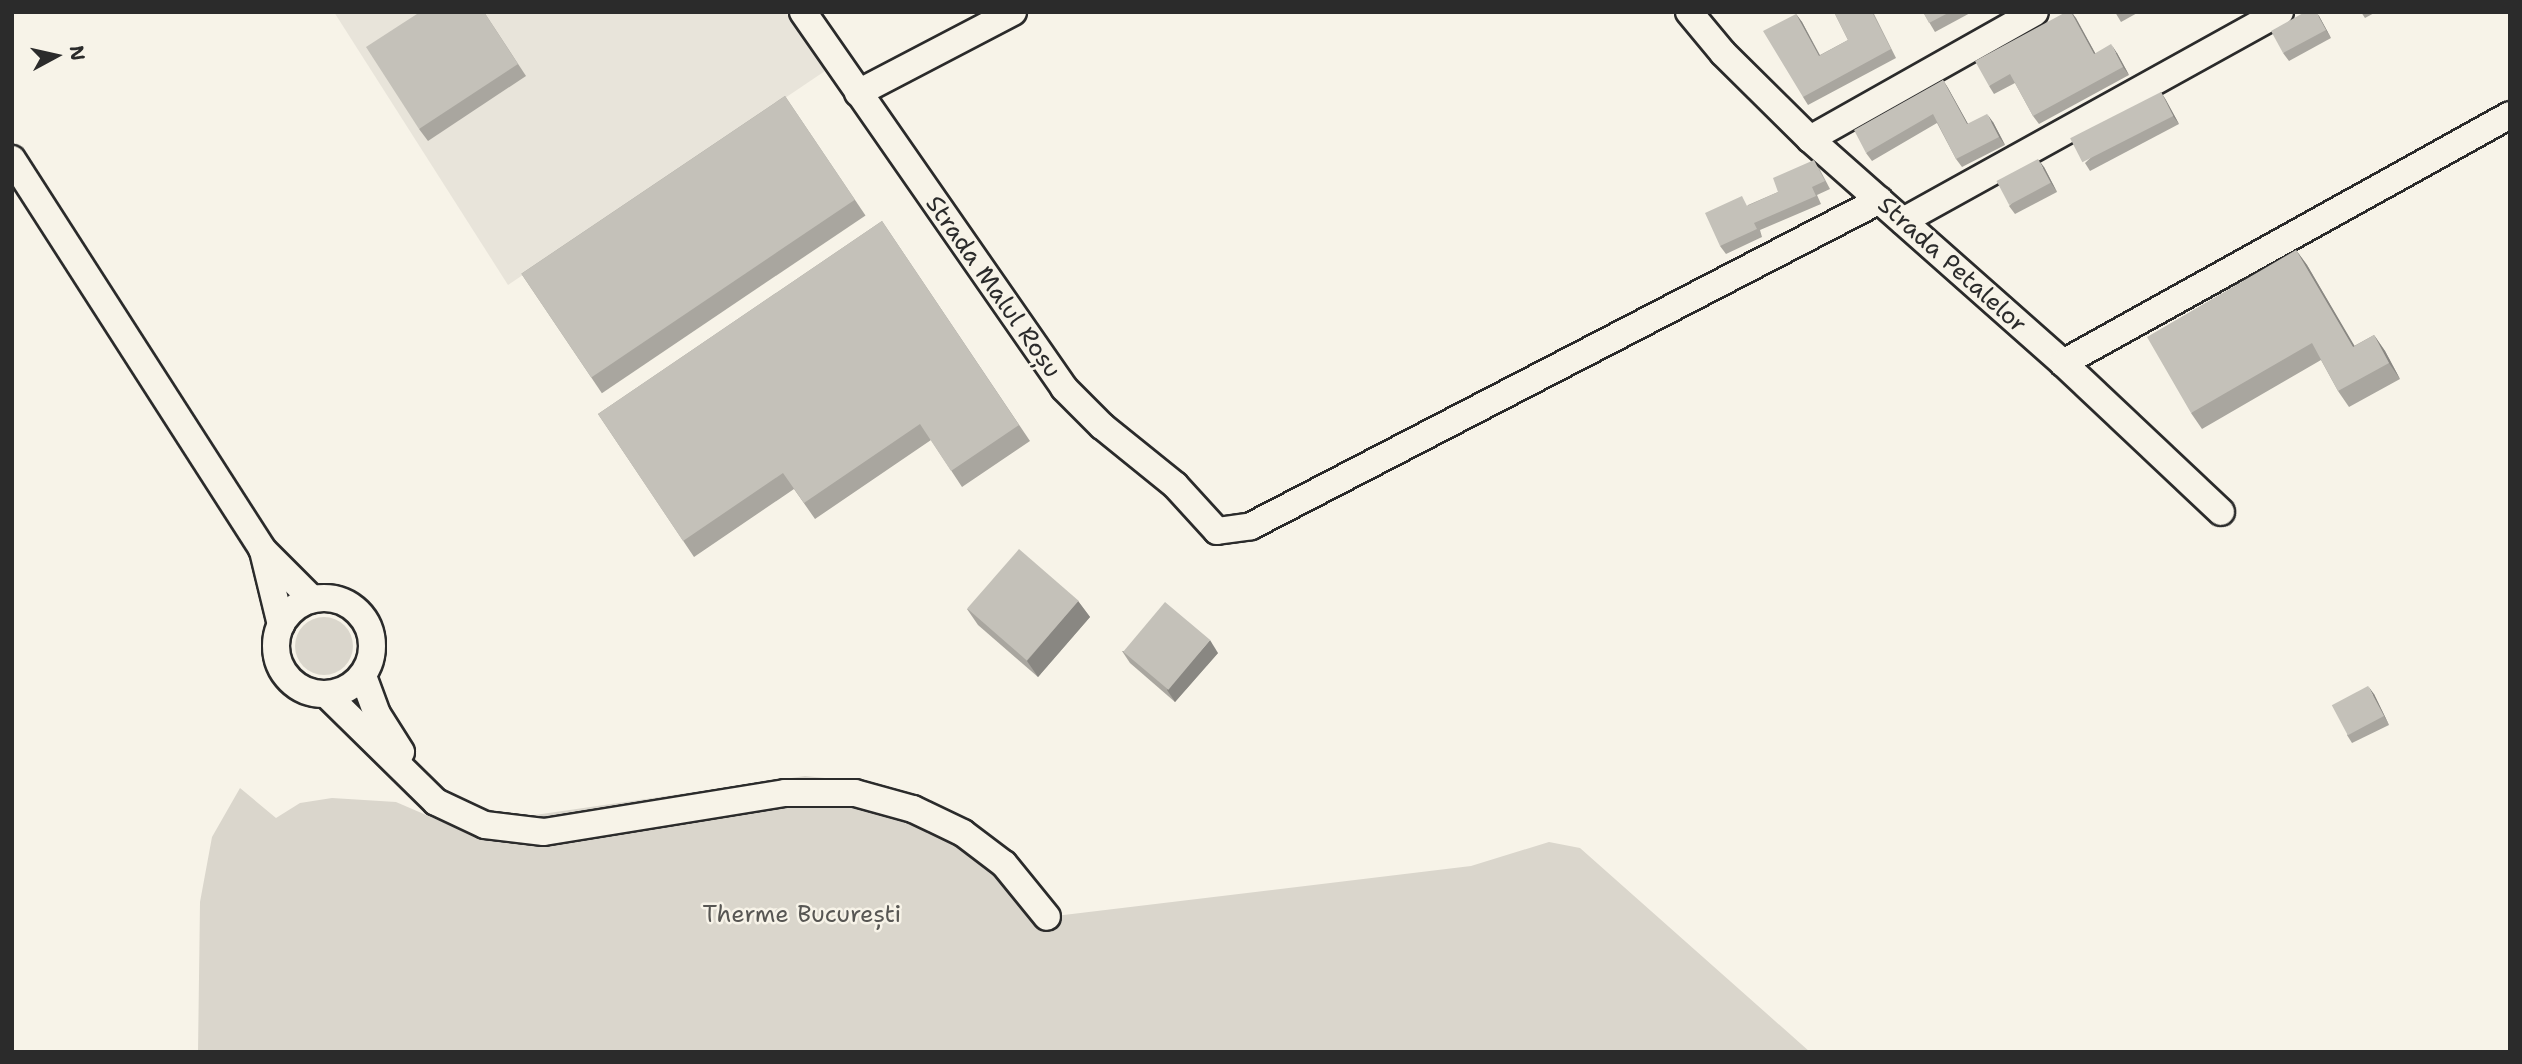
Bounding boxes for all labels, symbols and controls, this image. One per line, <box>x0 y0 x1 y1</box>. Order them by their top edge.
north arrow <box>21 21 91 91</box>
text: N <box>64 44 91 62</box>
street label: Strada Malul Roșu <box>919 190 1067 384</box>
street label: Strada Petalelor <box>1872 191 2032 339</box>
park label: Therme București <box>703 901 901 929</box>

